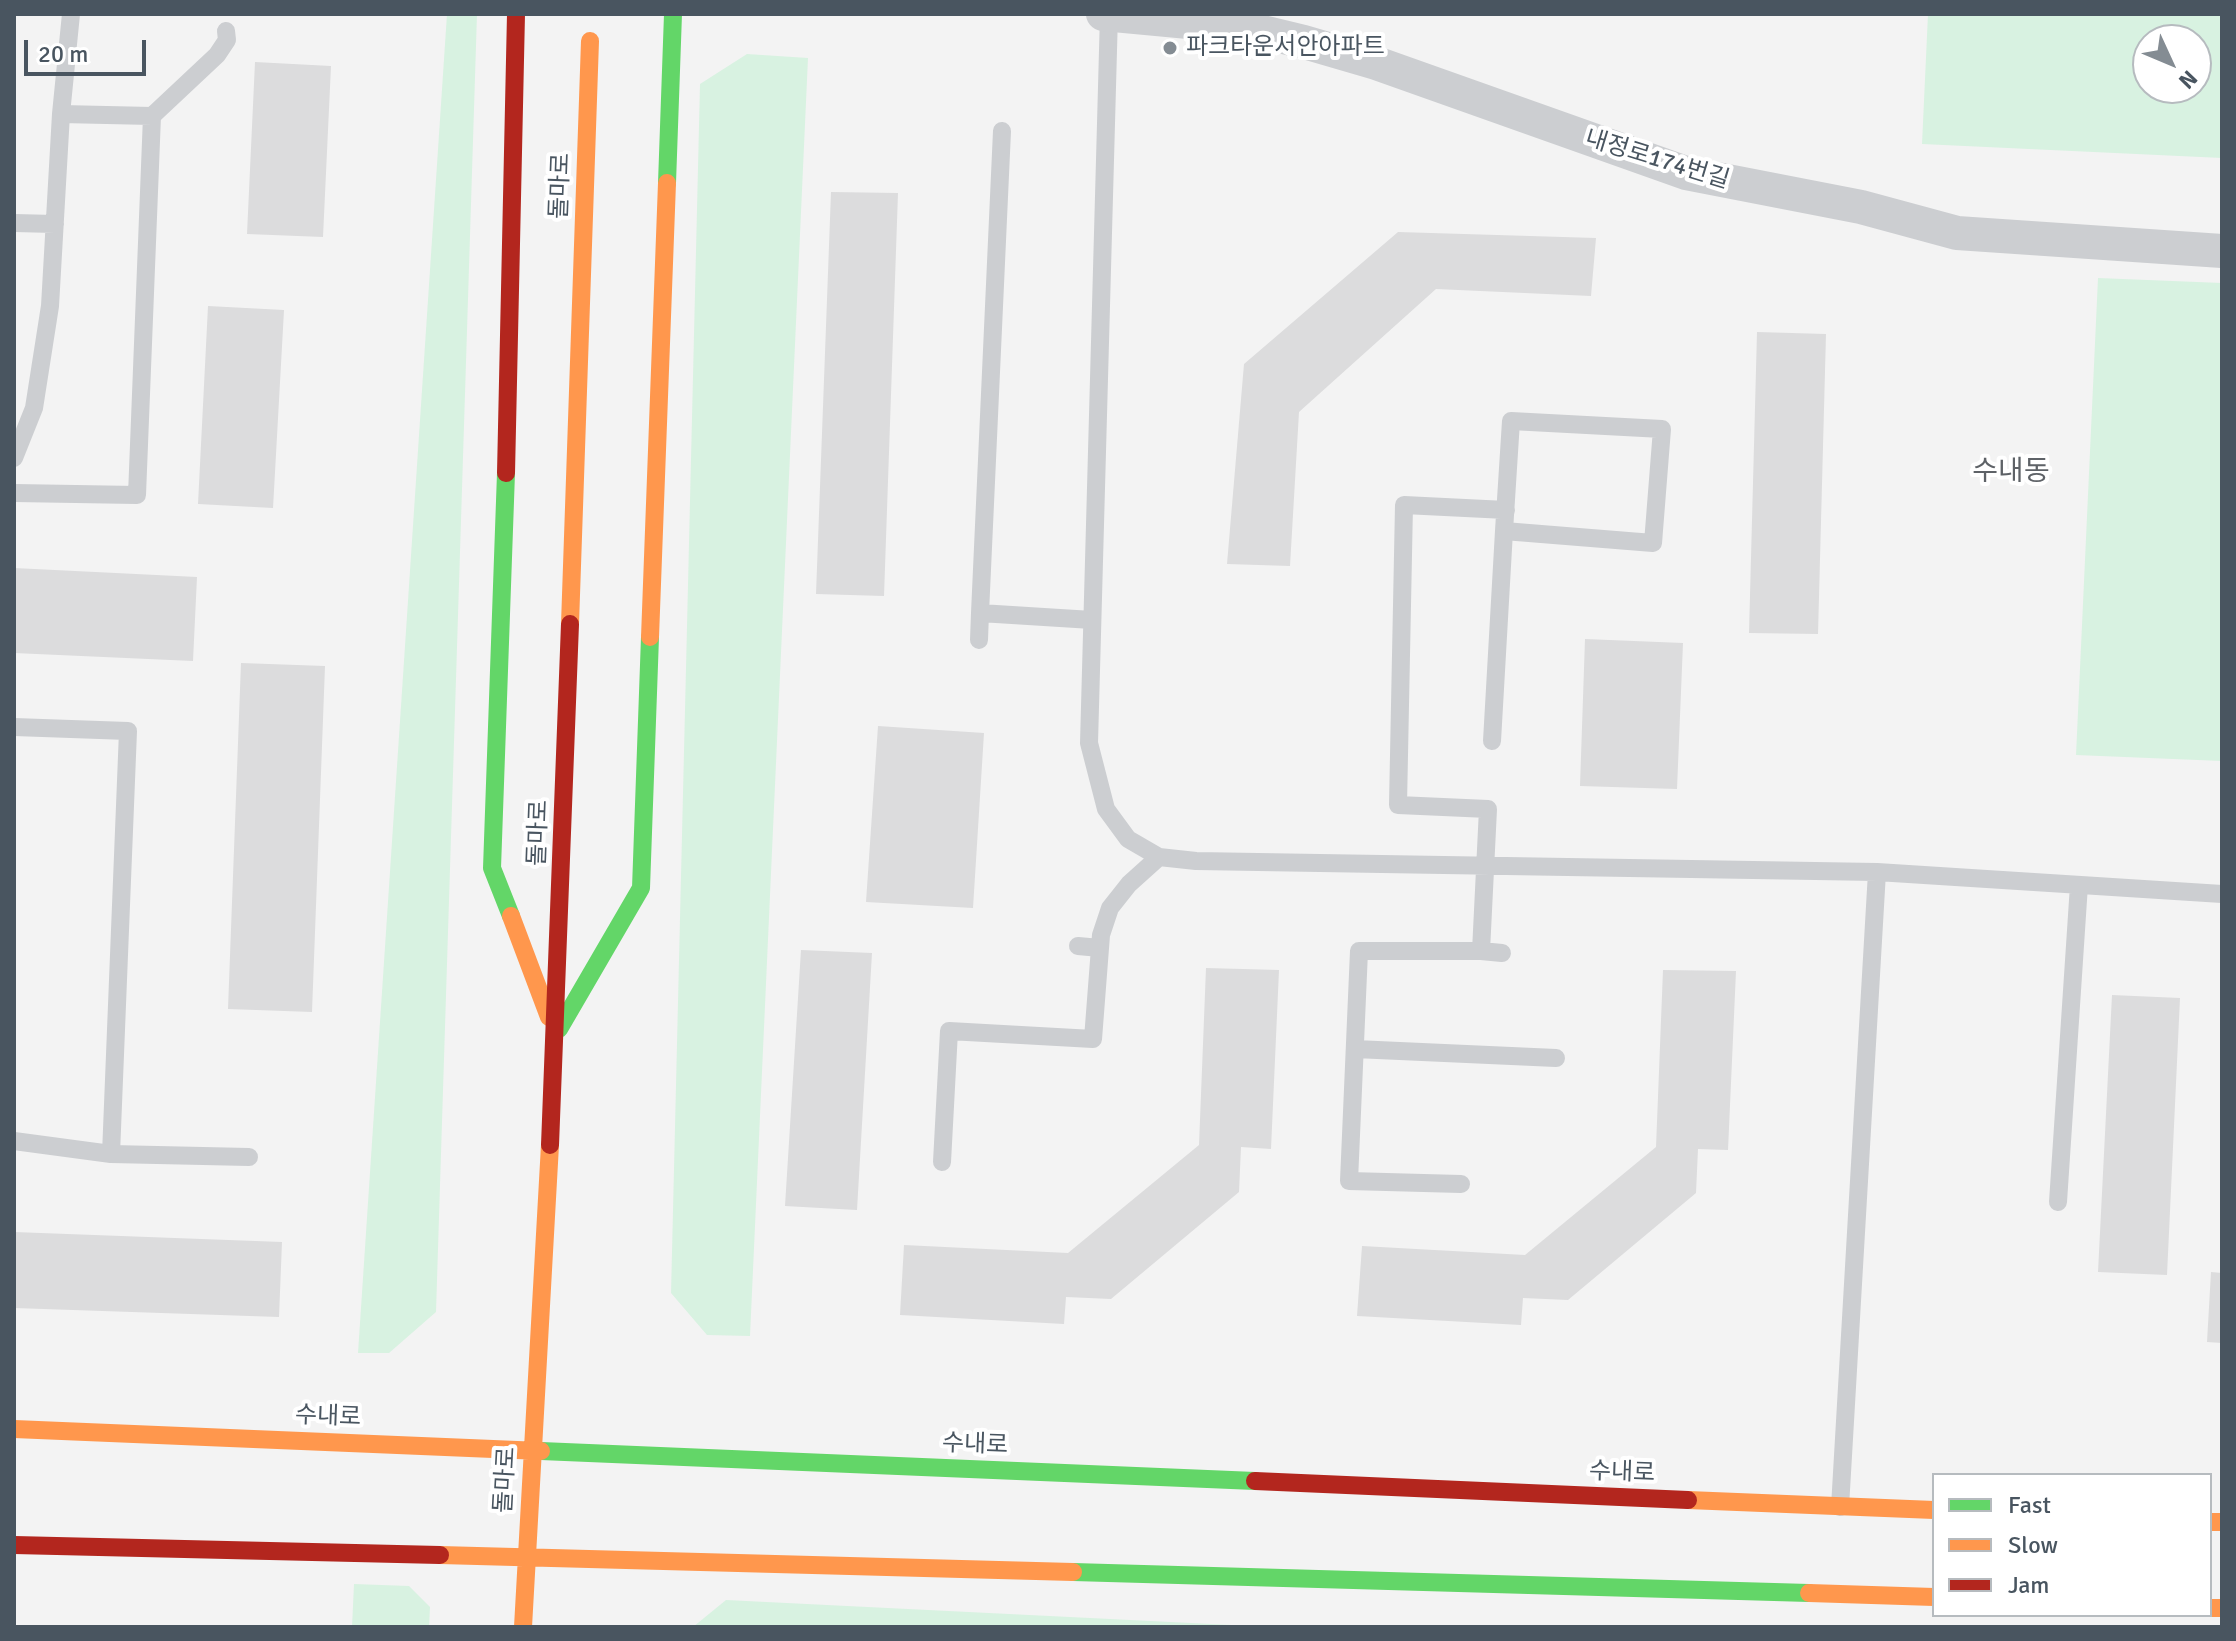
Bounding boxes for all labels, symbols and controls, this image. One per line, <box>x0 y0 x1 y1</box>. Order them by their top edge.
scale bar <box>28 24 150 74</box>
north arrow <box>2132 24 2212 104</box>
place label: 파크타운서안아파트 <box>1186 34 1385 62</box>
text: 20 m <box>38 39 88 69</box>
marker: 파크타운서안아파트 <box>1161 39 1179 57</box>
text: N <box>2173 65 2203 95</box>
street label: 내정로174번길 <box>1581 124 1733 196</box>
street label: 돌마로 <box>545 152 577 220</box>
district label: 수내동 <box>1972 456 2050 490</box>
street label: 돌마로 <box>523 799 555 867</box>
street label: 수내로 <box>294 1401 362 1433</box>
street label: 수내로 <box>941 1429 1009 1461</box>
street label: 돌마로 <box>490 1446 522 1514</box>
street label: 수내로 <box>1588 1457 1656 1489</box>
legend <box>1932 1473 2212 1617</box>
text: Fast <box>2008 1490 2051 1520</box>
text: Slow <box>2008 1530 2058 1560</box>
text: Jam <box>2008 1570 2049 1600</box>

